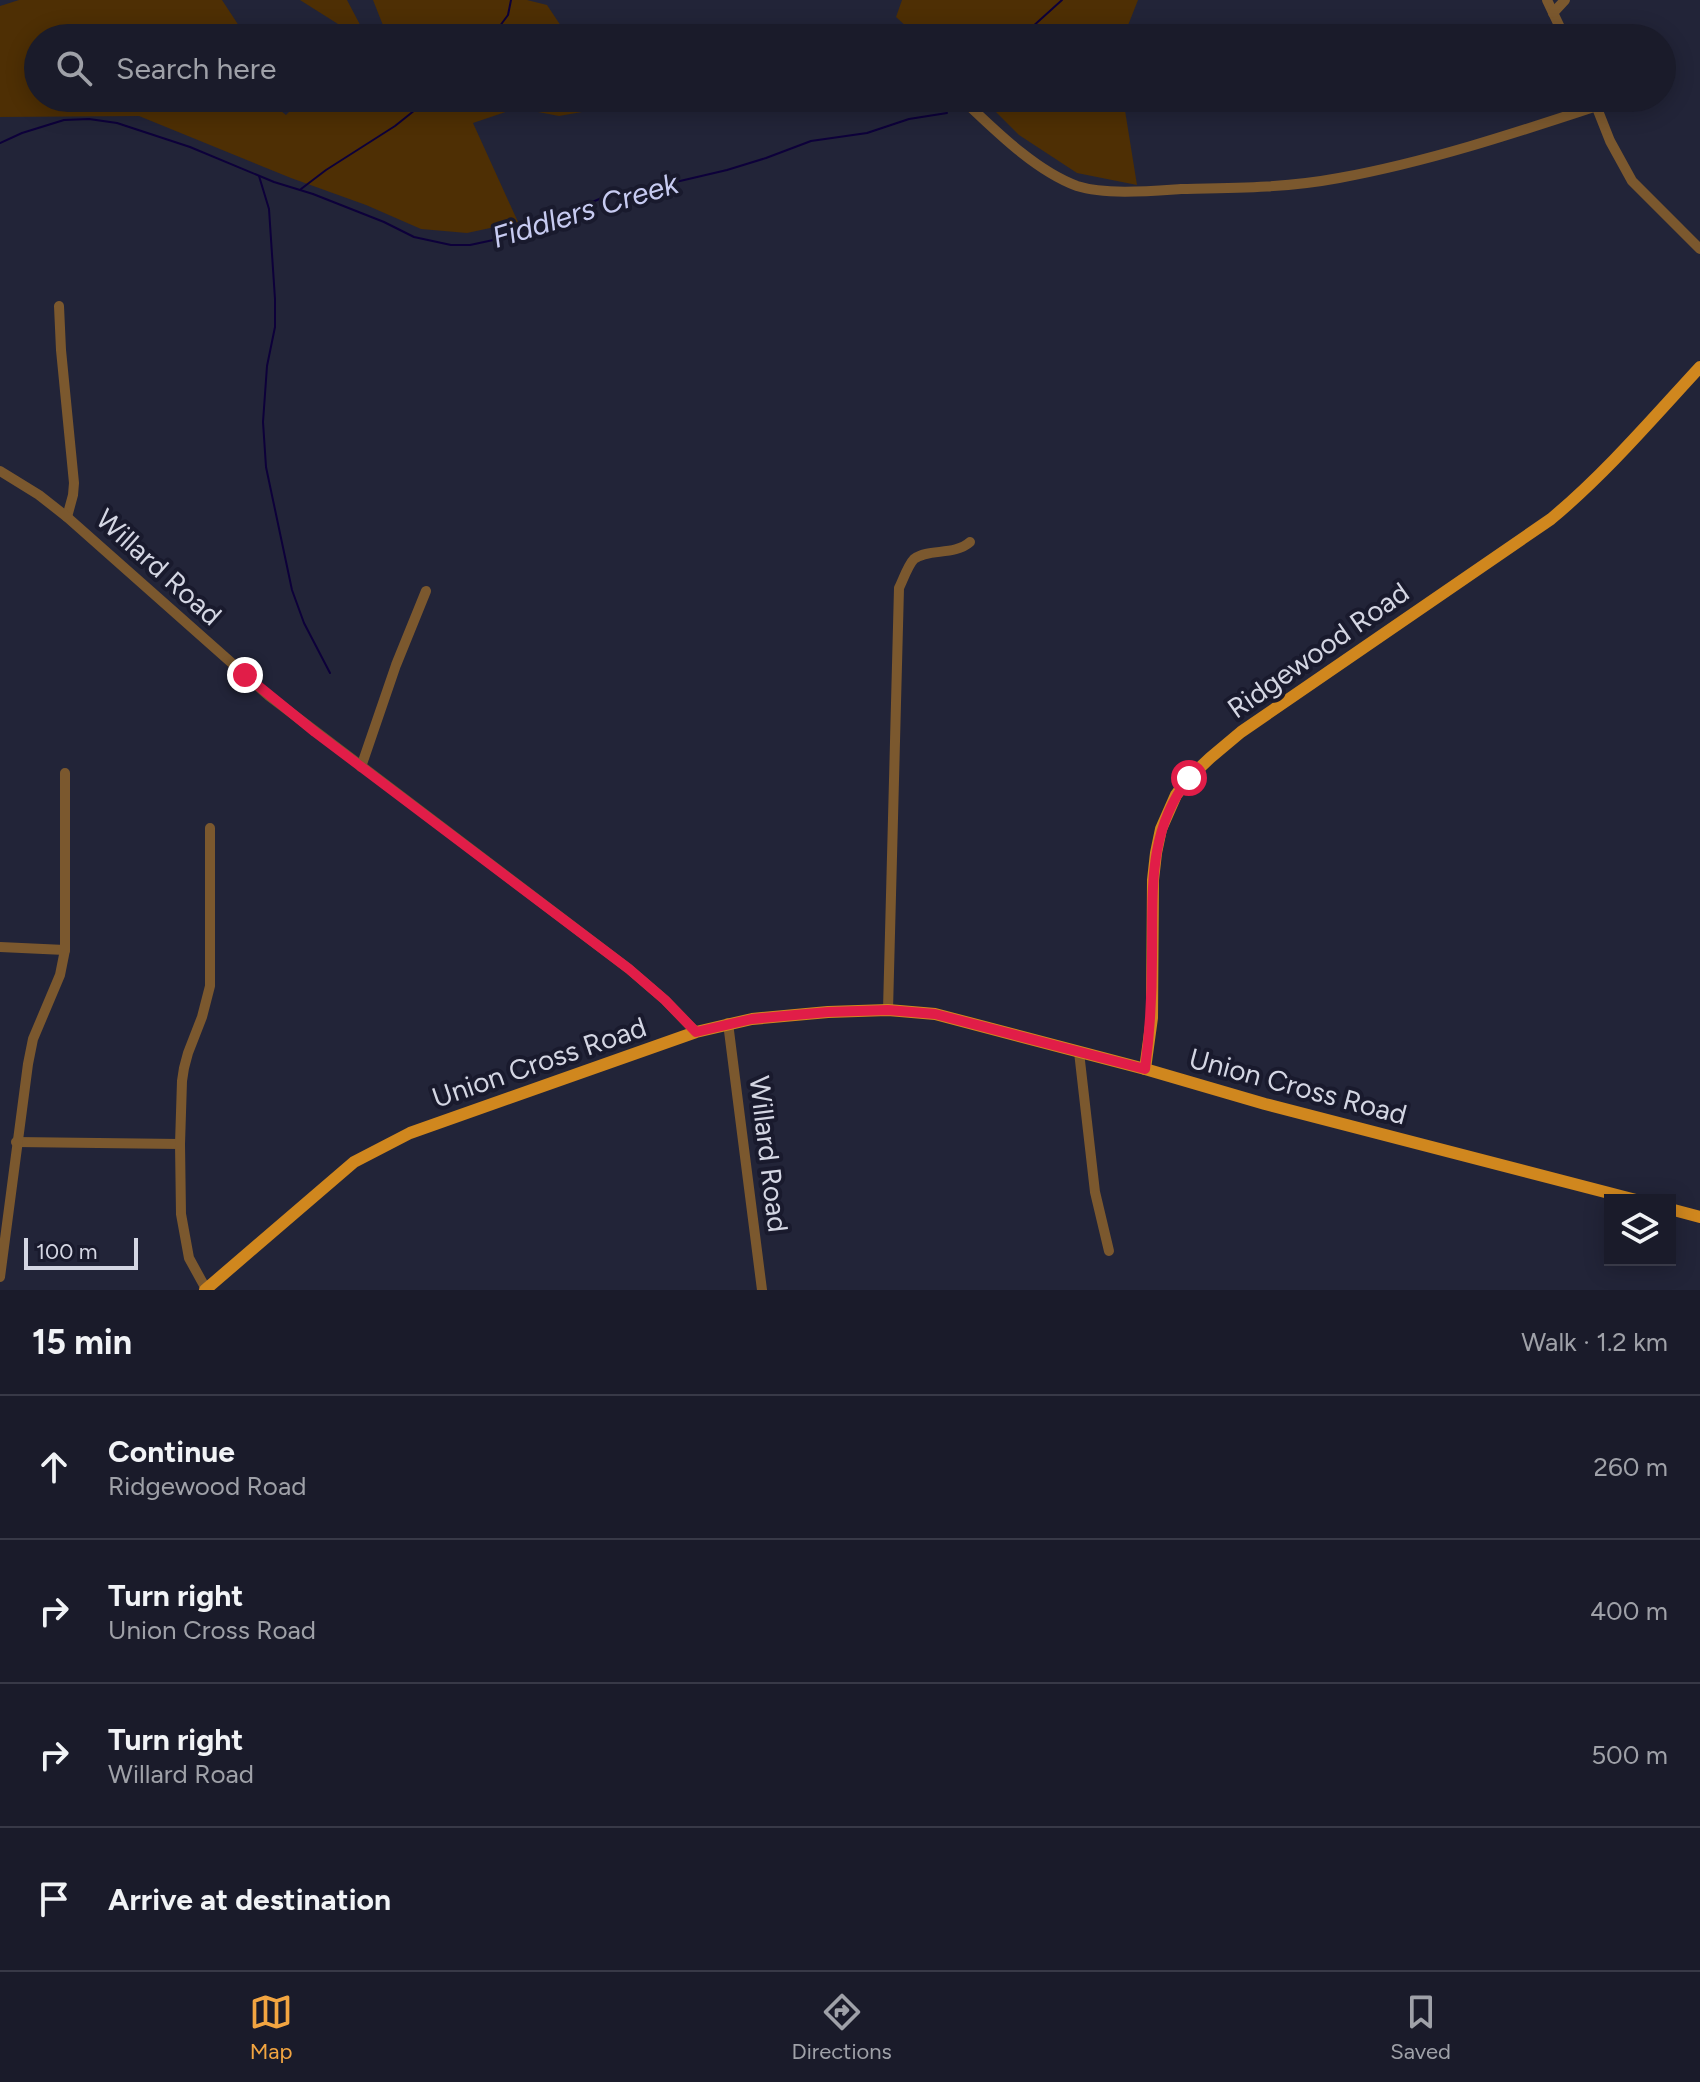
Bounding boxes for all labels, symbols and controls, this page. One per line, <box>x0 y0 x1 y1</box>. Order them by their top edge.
search box <box>24 24 1676 112</box>
icon: search <box>52 46 96 90</box>
text: Search here <box>116 50 276 87</box>
water label: Fiddlers Creek <box>488 164 684 256</box>
street label: Willard Road <box>89 502 229 632</box>
street label: Ridgewood Road <box>1221 575 1415 725</box>
route end <box>227 657 263 693</box>
route start <box>1171 760 1207 796</box>
street label: Union Cross Road <box>428 1009 650 1115</box>
street label: Union Cross Road <box>1185 1041 1411 1131</box>
street label: Willard Road <box>743 1074 795 1234</box>
map controls <box>1604 1194 1676 1266</box>
button: layers <box>1604 1194 1676 1266</box>
scale bar <box>24 1234 138 1270</box>
text: 100 m <box>36 1238 97 1265</box>
text: 15 min <box>32 1322 132 1363</box>
text: Walk · 1.2 km <box>1521 1326 1668 1358</box>
text: Continue <box>108 1433 235 1470</box>
icon: ahead <box>32 1445 76 1489</box>
text: 260 m <box>1594 1451 1668 1483</box>
text: Ridgewood Road <box>108 1470 306 1502</box>
text: Turn right <box>108 1577 243 1614</box>
icon: right <box>32 1589 76 1633</box>
text: 400 m <box>1590 1595 1668 1627</box>
text: Union Cross Road <box>108 1614 316 1646</box>
text: Turn right <box>108 1721 243 1758</box>
icon: right <box>32 1733 76 1777</box>
text: 500 m <box>1591 1739 1668 1771</box>
text: Willard Road <box>108 1758 254 1790</box>
icon: arrive <box>32 1877 76 1921</box>
text: Arrive at destination <box>108 1881 391 1918</box>
tab: Map <box>249 1990 293 2065</box>
tab: Directions <box>792 1990 892 2065</box>
tab: Saved <box>1390 1990 1451 2065</box>

